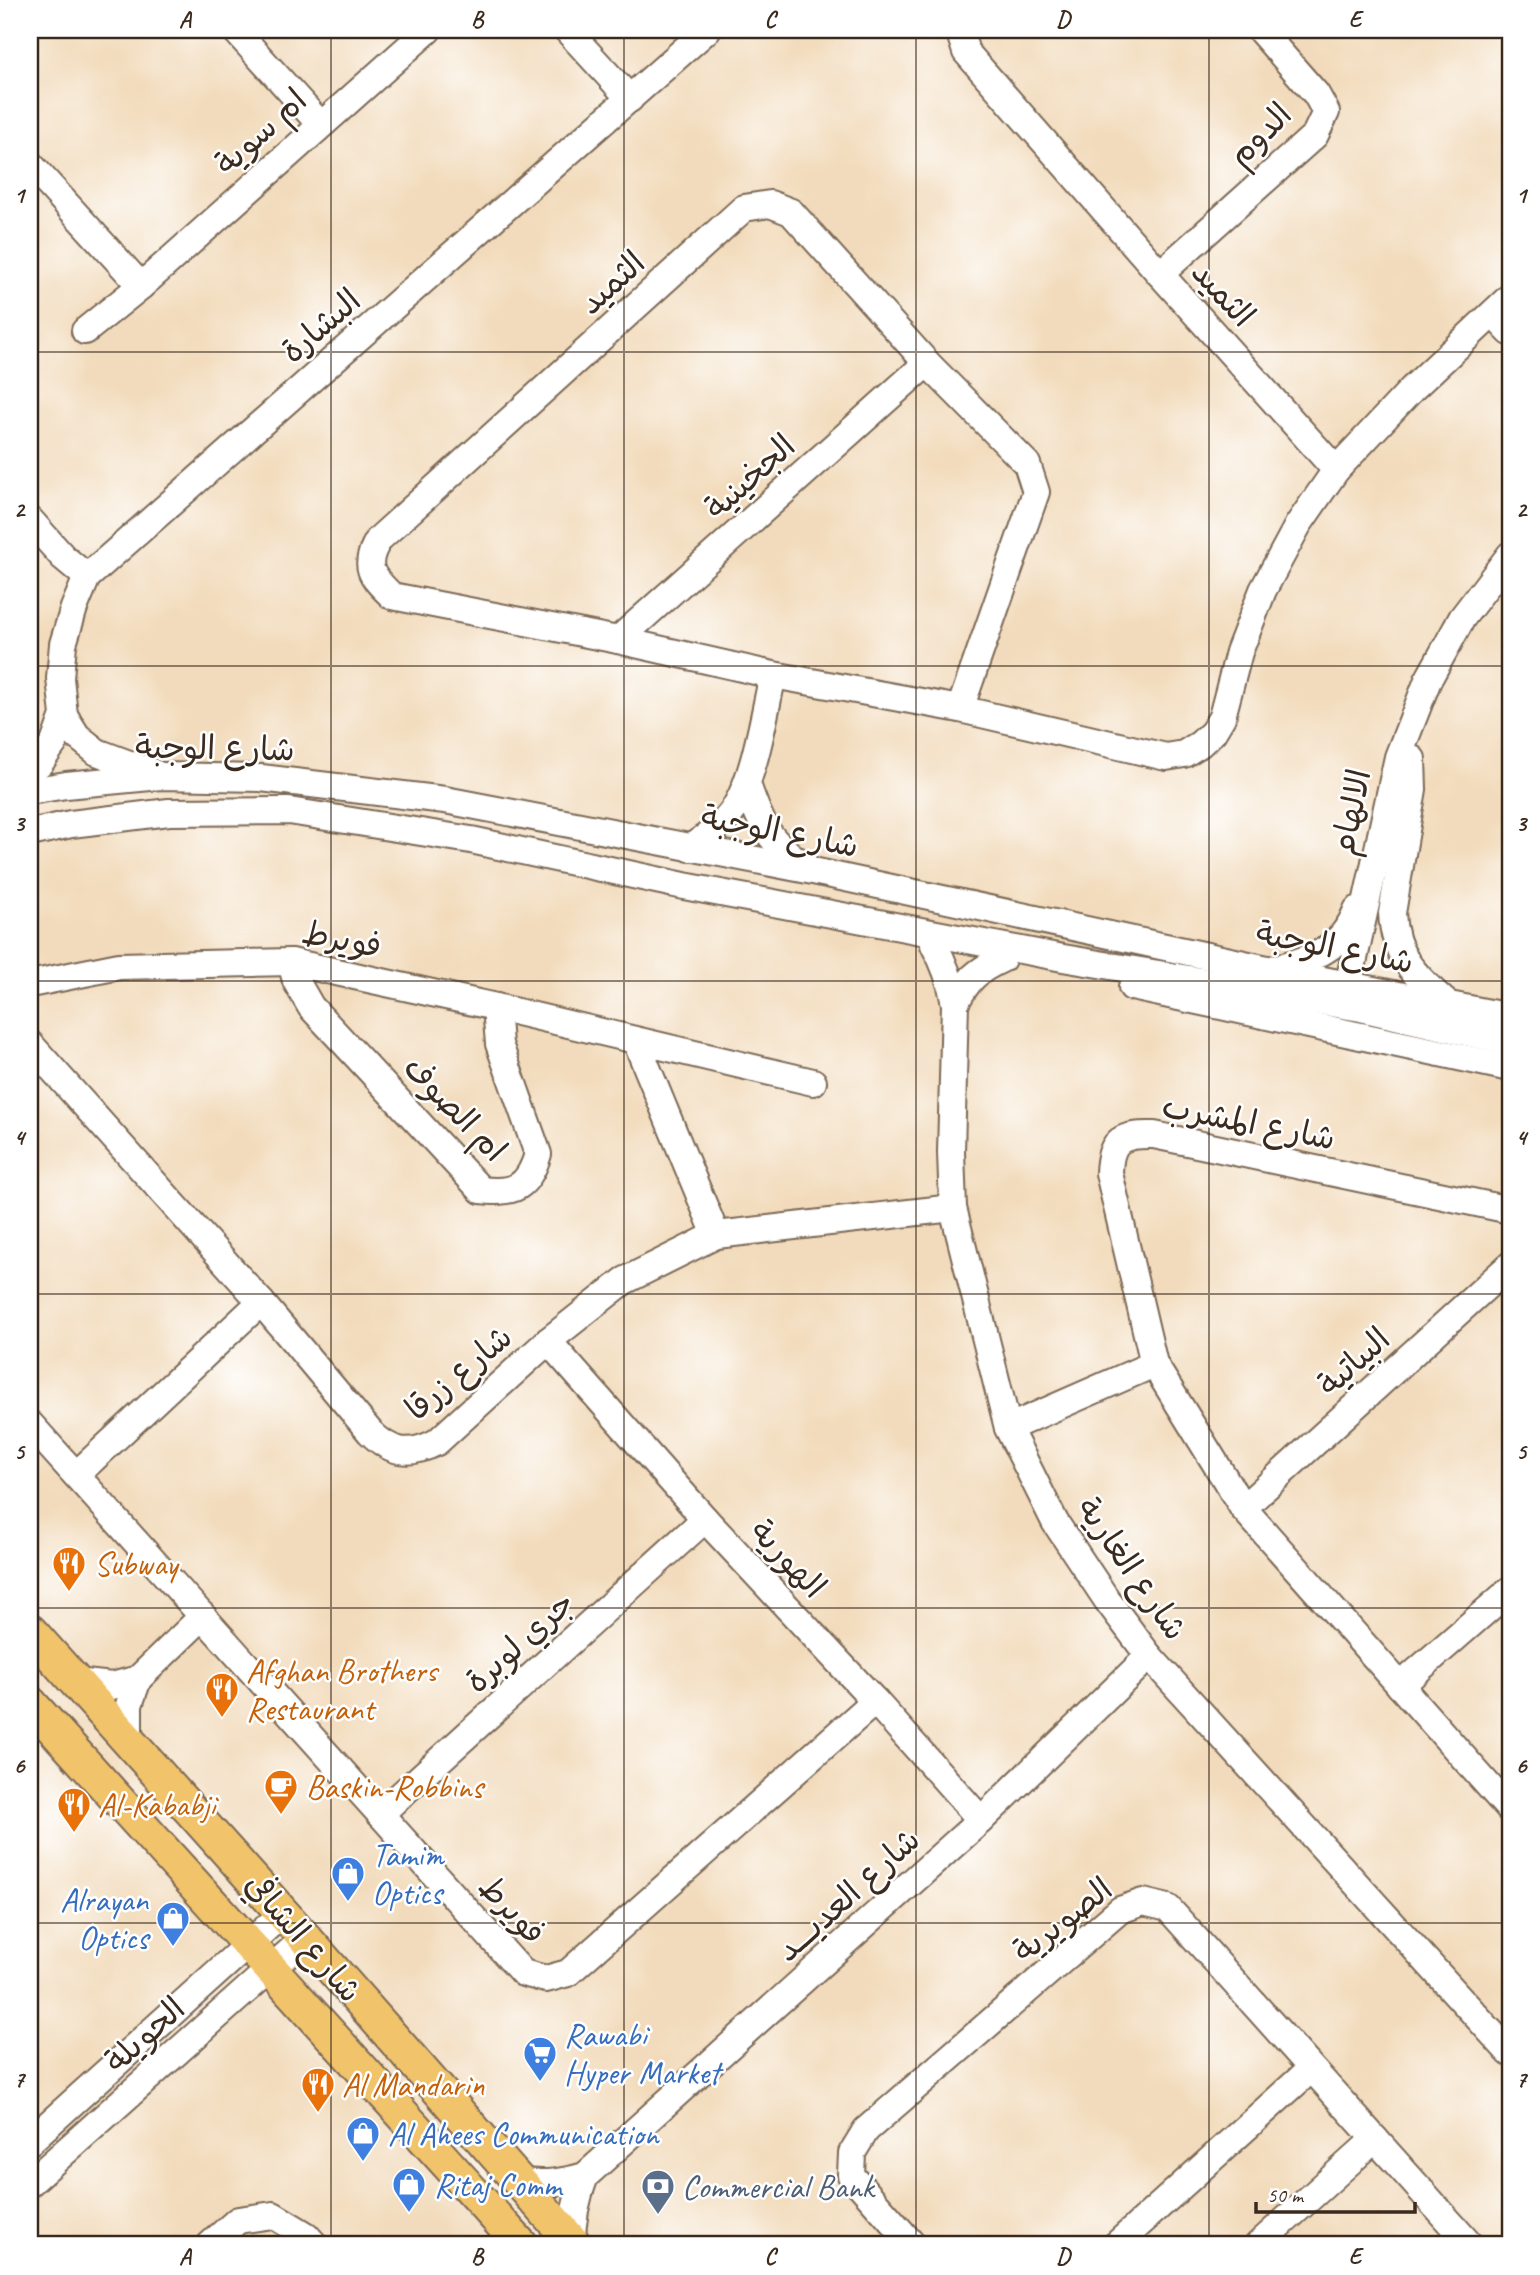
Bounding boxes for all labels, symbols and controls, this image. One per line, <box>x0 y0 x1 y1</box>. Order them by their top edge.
text: A <box>179 5 193 34</box>
text: B <box>471 5 485 34</box>
text: C <box>765 5 779 34</box>
text: D <box>1056 5 1072 34</box>
text: E <box>1349 5 1365 34</box>
street label: ام سوية <box>206 79 318 187</box>
street label: الدوم <box>1219 94 1303 178</box>
text: 1 <box>14 181 27 210</box>
text: 1 <box>1516 181 1529 210</box>
street label: الثميد <box>570 242 654 324</box>
street label: الثميد <box>1182 252 1264 336</box>
street label: البشارة <box>272 280 369 372</box>
street label: الجخينية <box>695 425 804 528</box>
text: 2 <box>14 495 27 524</box>
text: 2 <box>1516 495 1529 524</box>
street label: شارع الوجبة <box>135 726 295 772</box>
street label: الالهام <box>1321 765 1384 860</box>
street label: شارع الوجبة <box>697 795 862 869</box>
text: 3 <box>14 809 27 838</box>
text: 3 <box>1516 809 1529 838</box>
street label: فويرط <box>299 911 385 967</box>
street label: شارع الوجبة <box>1252 911 1417 985</box>
street label: ام الصوف <box>392 1047 516 1173</box>
street label: شارع المشرب <box>1158 1085 1339 1161</box>
text: 4 <box>14 1123 27 1152</box>
text: 4 <box>1516 1123 1529 1152</box>
street label: شارع زرقا <box>396 1316 522 1431</box>
street label: البياتية <box>1309 1318 1399 1405</box>
text: 5 <box>14 1437 26 1466</box>
text: 5 <box>1516 1437 1528 1466</box>
street label: شارع الغارية <box>1066 1489 1197 1649</box>
street label: الهورية <box>741 1510 835 1607</box>
place label: Subway <box>94 1543 180 1585</box>
restaurant icon: Subway <box>50 1544 88 1593</box>
street label: جري لوبرة <box>456 1581 585 1703</box>
place label: Afghan Brothers Restaurant <box>246 1650 440 1730</box>
restaurant icon: Afghan Brothers Restaurant <box>203 1670 241 1719</box>
text: 6 <box>14 1751 27 1780</box>
text: 6 <box>1516 1751 1529 1780</box>
place label: Baskin-Robbins <box>306 1766 485 1808</box>
cafe icon: Baskin-Robbins <box>262 1767 300 1816</box>
place label: Al-Kababji <box>98 1784 219 1826</box>
restaurant icon: Al-Kababji <box>55 1785 93 1834</box>
street label: شارع العديـــد <box>767 1819 930 1972</box>
place label: Tamim Optics <box>372 1834 445 1914</box>
shop icon: Tamim Optics <box>329 1854 367 1903</box>
street label: شارع الشافي <box>234 1864 371 2013</box>
street label: فويرط <box>470 1866 555 1953</box>
street label: الصويرية <box>1004 1868 1121 1972</box>
place label: Alrayan Optics <box>60 1879 151 1959</box>
shop icon: Alrayan Optics <box>154 1899 192 1948</box>
street label: الحويلة <box>96 1988 194 2082</box>
place label: Rawabi Hyper Market <box>564 2014 724 2094</box>
supermarket icon: Rawabi Hyper Market <box>521 2034 559 2083</box>
place label: Al Mandarin <box>342 2064 484 2106</box>
text: 7 <box>14 2065 27 2094</box>
restaurant icon: Al Mandarin <box>299 2065 337 2114</box>
text: 7 <box>1516 2065 1529 2094</box>
place label: Al Ahees Communication <box>388 2113 660 2155</box>
shop icon: Al Ahees Communication <box>344 2114 382 2163</box>
place label: Ritaj Comm <box>434 2164 564 2206</box>
shop icon: Ritaj Comm <box>390 2165 428 2214</box>
place label: Commercial Bank <box>682 2166 877 2208</box>
bank icon: Commercial Bank <box>639 2167 677 2216</box>
scale bar <box>1256 2170 1416 2214</box>
text: 50 m <box>1267 2182 1305 2208</box>
text: A <box>179 2242 193 2271</box>
text: B <box>471 2242 485 2271</box>
text: C <box>765 2242 779 2271</box>
text: D <box>1056 2242 1072 2271</box>
text: E <box>1349 2242 1365 2271</box>

